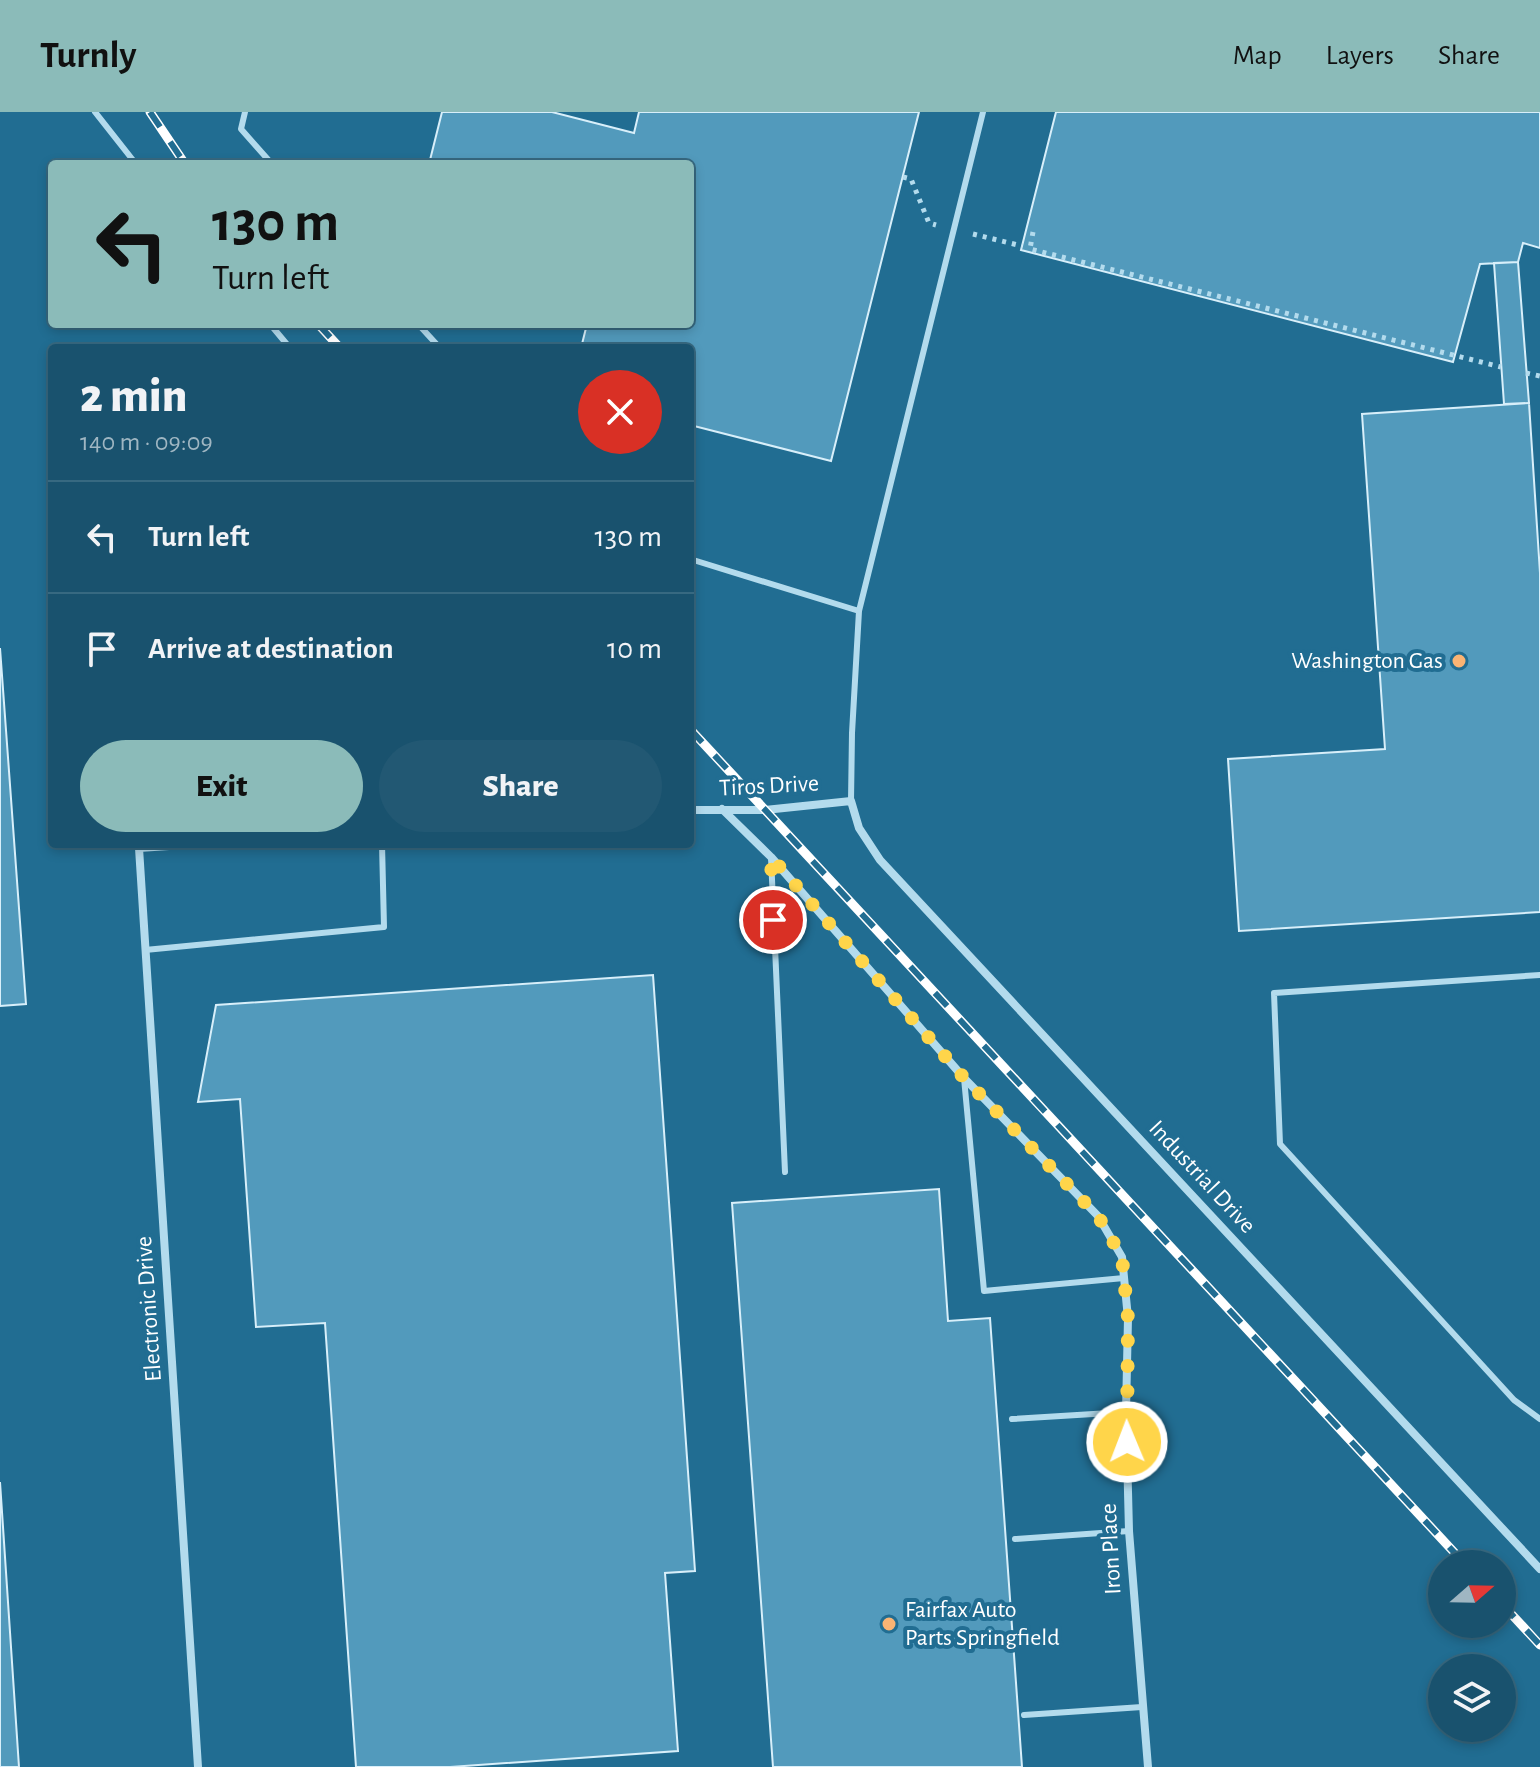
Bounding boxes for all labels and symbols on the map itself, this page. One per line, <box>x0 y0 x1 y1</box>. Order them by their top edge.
place label: Washington Gas <box>1291 649 1443 673</box>
marker: Washington Gas <box>1450 652 1468 670</box>
street label: Tiros Drive <box>719 771 819 801</box>
pin <box>739 886 807 954</box>
street label: Industrial Drive <box>1144 1116 1260 1238</box>
street label: Electronic Drive <box>132 1235 166 1383</box>
position arrow <box>1085 1400 1169 1484</box>
street label: Iron Place <box>1097 1503 1125 1595</box>
north arrow <box>1428 1550 1516 1638</box>
place label: Fairfax Auto Parts Springfield <box>905 1598 1060 1650</box>
marker: Fairfax Auto Parts Springfield <box>880 1615 898 1633</box>

